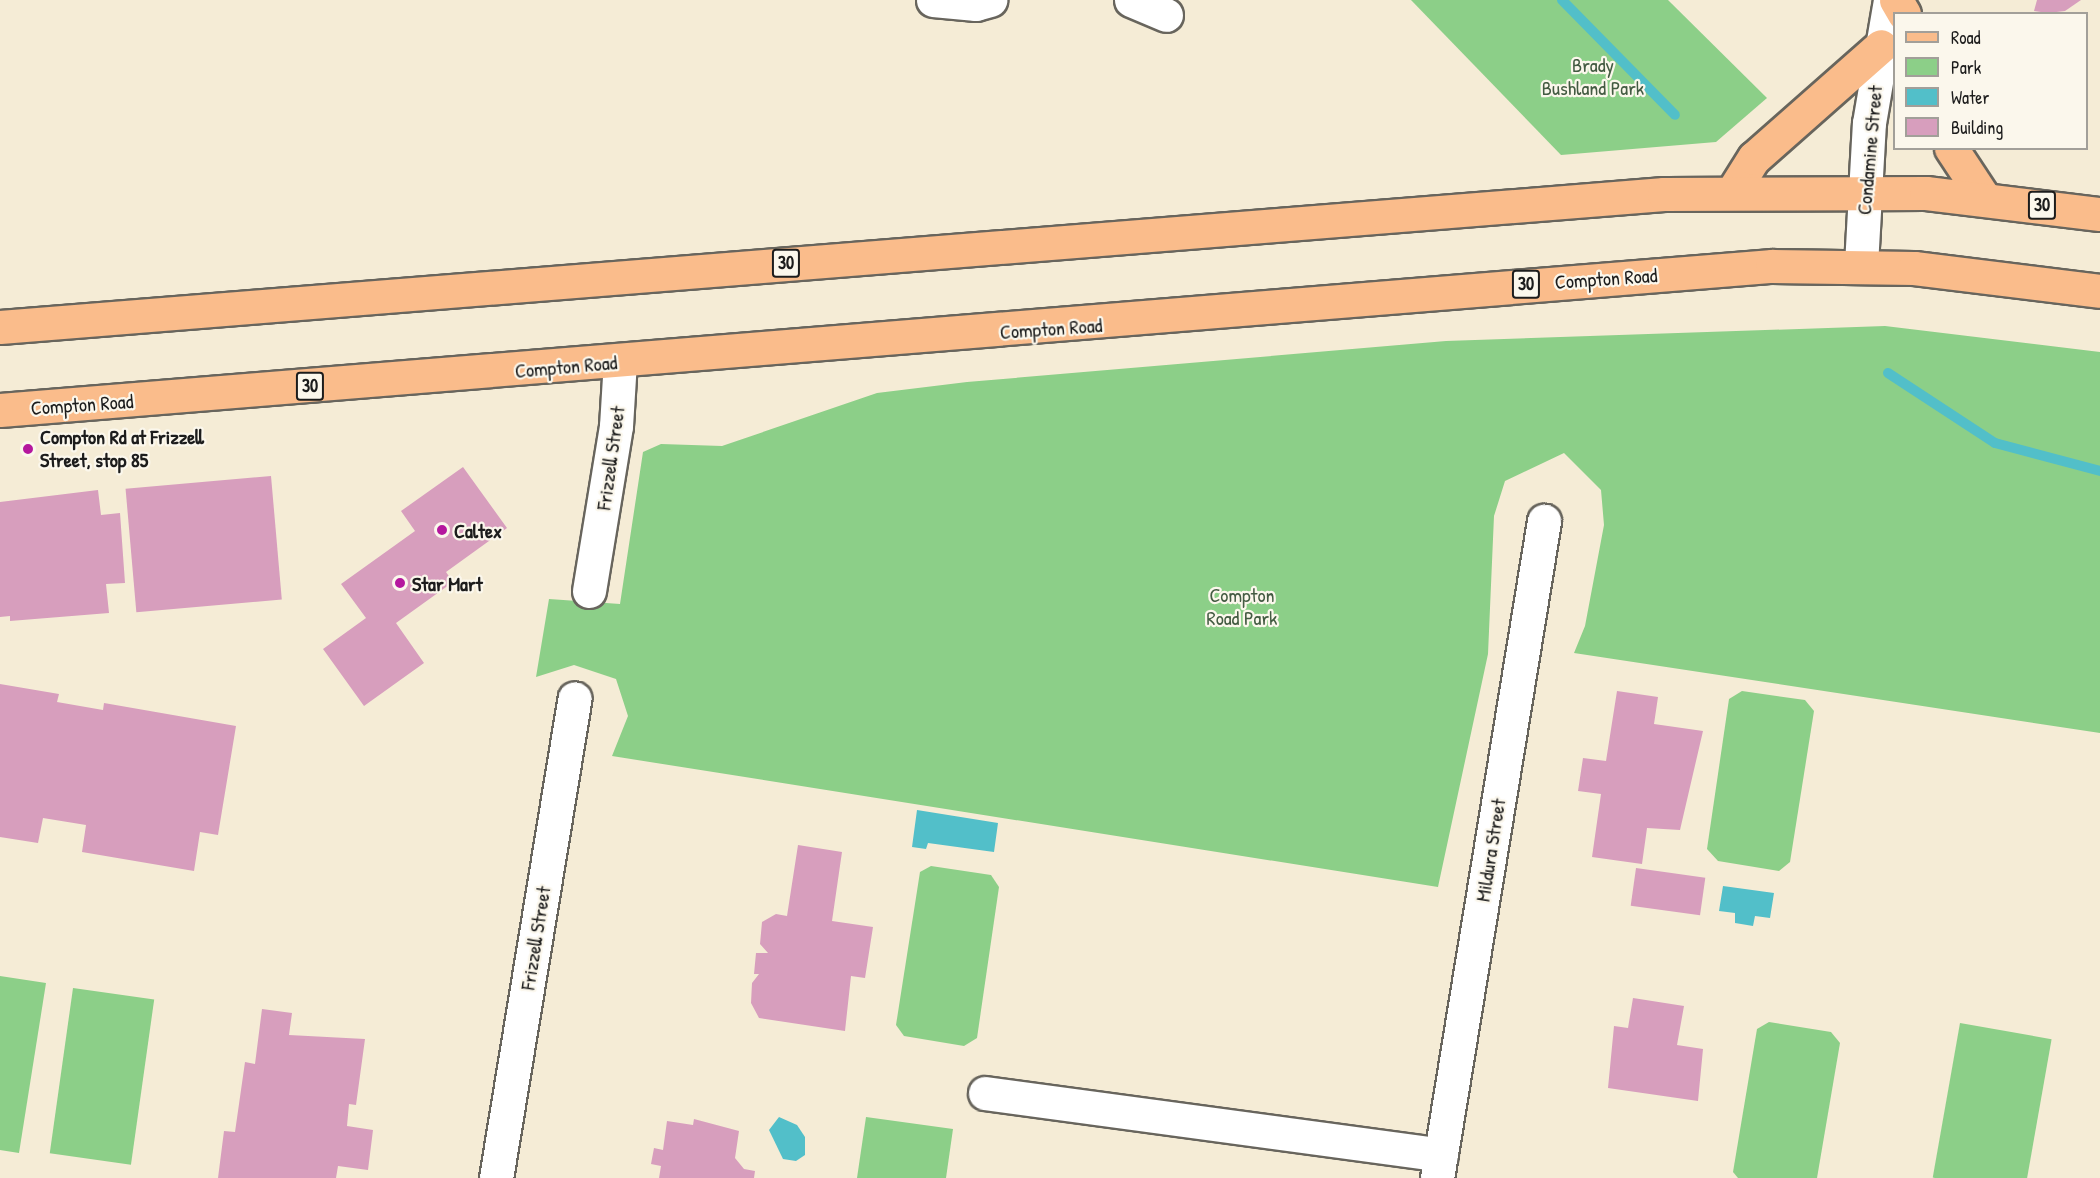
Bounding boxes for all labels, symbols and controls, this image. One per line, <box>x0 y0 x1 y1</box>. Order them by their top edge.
legend <box>1893 12 2088 150</box>
text: Road <box>1951 25 1981 50</box>
park label: Brady Bushland Park <box>1542 52 1644 99</box>
text: Park <box>1951 55 1981 80</box>
street label: Condamine Street <box>1851 84 1887 216</box>
text: Water <box>1951 85 1989 110</box>
text: Building <box>1951 115 2003 140</box>
road number: 30 <box>2027 190 2057 220</box>
road number: 30 <box>771 248 801 278</box>
street label: Compton Road <box>1554 262 1658 294</box>
road number: 30 <box>1511 269 1541 299</box>
street label: Compton Road <box>999 312 1103 344</box>
street label: Compton Road <box>514 350 618 382</box>
road number: 30 <box>295 371 325 401</box>
street label: Compton Road <box>30 388 134 420</box>
street label: Frizzell Street <box>591 405 629 511</box>
place label: Compton Rd at Frizzell Street, stop 85 <box>40 425 204 472</box>
marker: Compton Rd at Frizzell Street, stop 85 <box>21 442 35 456</box>
place label: Caltex <box>454 518 502 542</box>
marker: Caltex <box>435 523 449 537</box>
place label: Star Mart <box>412 571 483 595</box>
marker: Star Mart <box>393 576 407 590</box>
park label: Compton Road Park <box>1207 582 1277 629</box>
street label: Mildura Street <box>1470 797 1510 903</box>
street label: Frizzell Street <box>515 884 555 992</box>

